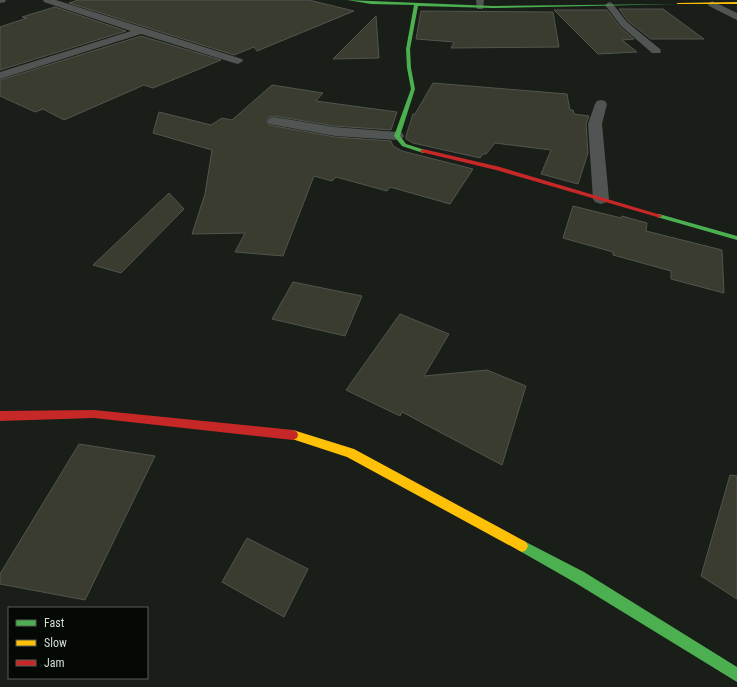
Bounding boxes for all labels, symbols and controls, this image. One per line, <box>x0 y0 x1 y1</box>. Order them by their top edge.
legend <box>8 607 148 679</box>
text: Fast <box>44 616 65 630</box>
text: Slow <box>44 636 67 650</box>
text: Jam <box>44 656 65 670</box>

